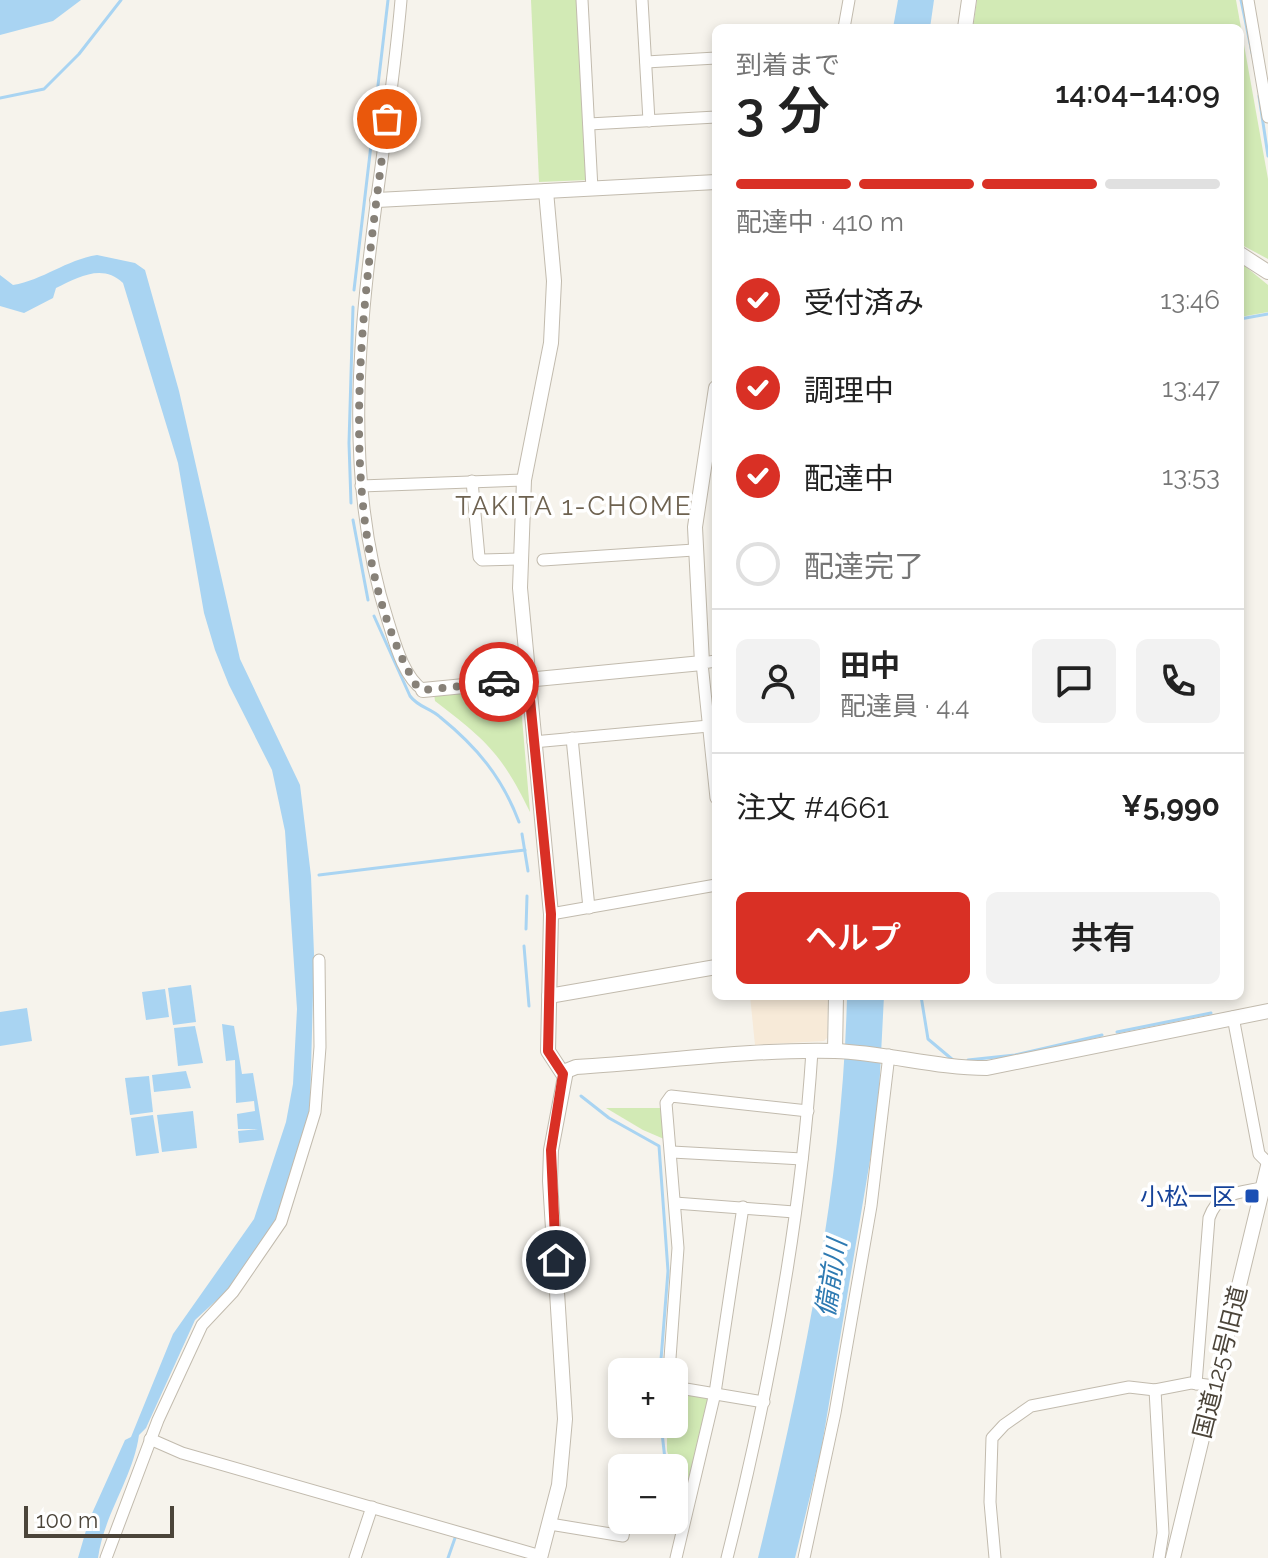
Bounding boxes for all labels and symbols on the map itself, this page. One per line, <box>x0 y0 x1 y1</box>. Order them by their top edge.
pin <box>353 85 421 153</box>
district label: TAKITA 1-CHOME <box>455 491 693 521</box>
courier <box>459 642 539 722</box>
place label: 小松一区 <box>1140 1182 1236 1211</box>
marker: 小松一区 <box>1243 1187 1261 1205</box>
pin <box>522 1226 590 1294</box>
water label: 備前川 <box>810 1234 852 1319</box>
street label: 国道125号旧道 <box>1187 1283 1253 1441</box>
scale bar <box>24 1502 174 1538</box>

